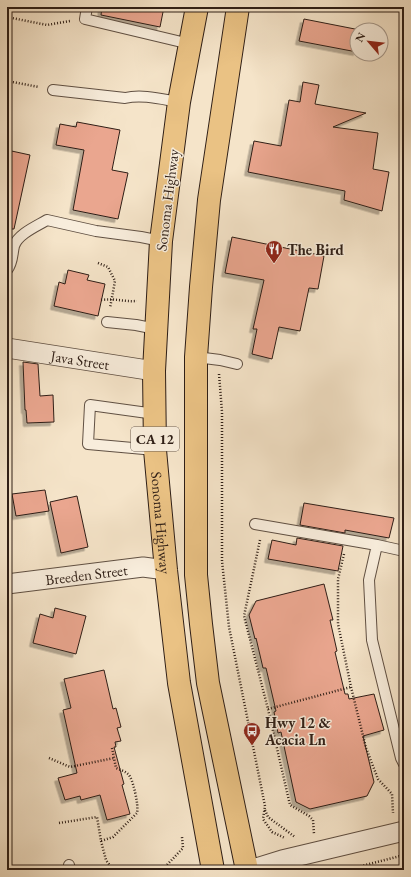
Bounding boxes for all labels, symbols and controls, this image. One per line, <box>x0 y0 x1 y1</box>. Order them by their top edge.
north arrow <box>349 22 389 62</box>
text: N <box>352 30 368 45</box>
street label: Sonoma Highway <box>151 148 183 252</box>
restaurant icon: The Bird <box>264 239 284 264</box>
place label: The Bird <box>287 240 344 259</box>
street label: Java Street <box>47 345 111 373</box>
road number: CA 12 <box>131 427 179 451</box>
street label: Sonoma Highway <box>148 471 176 575</box>
street label: Breeden Street <box>44 559 129 589</box>
place label: Hwy 12 & Acacia Ln <box>264 713 330 749</box>
bus stop icon: Hwy 12 & Acacia Ln <box>242 721 262 746</box>

